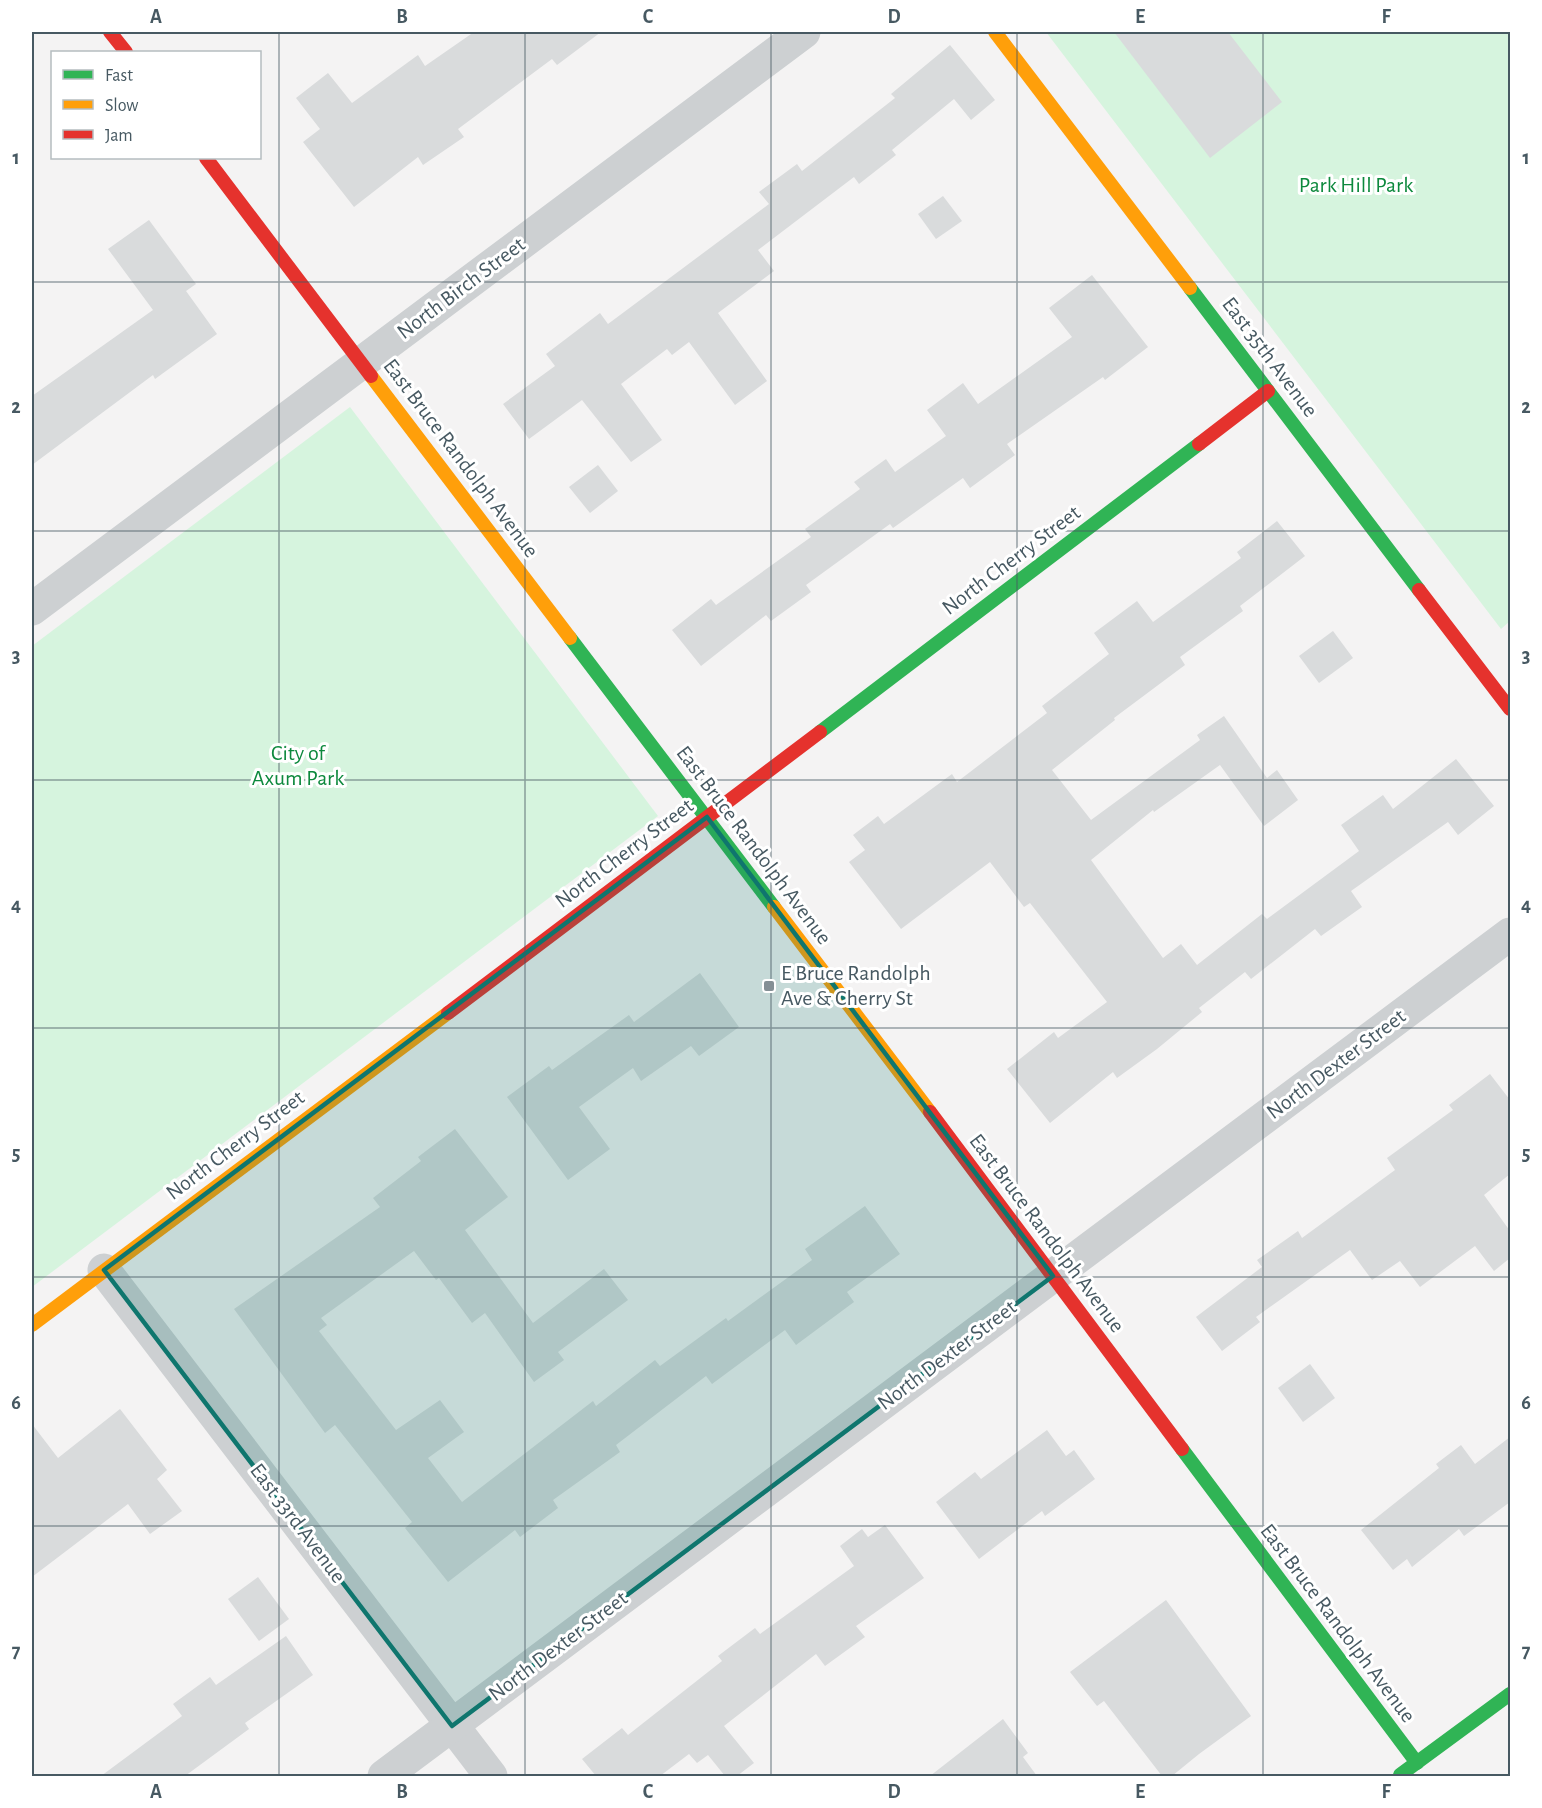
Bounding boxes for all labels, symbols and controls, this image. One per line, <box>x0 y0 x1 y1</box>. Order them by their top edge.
text: A <box>150 7 162 27</box>
text: B <box>396 7 408 27</box>
text: C <box>643 7 654 27</box>
text: D <box>887 7 901 27</box>
text: E <box>1135 7 1145 27</box>
text: F <box>1381 7 1391 27</box>
legend <box>51 51 261 159</box>
text: Fast <box>105 67 133 85</box>
text: Slow <box>105 97 138 115</box>
text: Jam <box>105 127 133 145</box>
text: 1 <box>12 148 20 168</box>
text: 1 <box>1522 148 1530 168</box>
park label: Park Hill Park <box>1299 174 1413 196</box>
street label: North Birch Street <box>393 233 529 343</box>
street label: East 35th Avenue <box>1218 293 1322 421</box>
street label: East Bruce Randolph Avenue <box>379 355 543 561</box>
text: 2 <box>11 397 21 417</box>
text: 2 <box>1521 397 1531 417</box>
street label: North Cherry Street <box>938 501 1084 619</box>
text: 3 <box>12 646 20 666</box>
text: 3 <box>1522 646 1530 666</box>
park label: City of Axum Park <box>252 742 344 789</box>
street label: East Bruce Randolph Avenue <box>672 742 836 948</box>
street label: North Cherry Street <box>551 794 697 912</box>
text: 4 <box>11 895 21 915</box>
text: 4 <box>1521 895 1531 915</box>
place label: E Bruce Randolph Ave & Cherry St <box>781 962 931 1009</box>
marker: E Bruce Randolph Ave & Cherry St <box>762 979 776 993</box>
street label: North Dexter Street <box>1262 1005 1410 1123</box>
street label: North Cherry Street <box>162 1086 308 1204</box>
street label: East Bruce Randolph Avenue <box>965 1130 1129 1336</box>
text: 5 <box>12 1144 20 1164</box>
text: 5 <box>1522 1144 1530 1164</box>
street label: North Dexter Street <box>873 1296 1021 1414</box>
text: 6 <box>11 1393 21 1413</box>
text: 6 <box>1521 1393 1531 1413</box>
street label: East 33rd Avenue <box>246 1459 350 1587</box>
street label: East Bruce Randolph Avenue <box>1256 1520 1420 1726</box>
street label: North Dexter Street <box>484 1587 632 1705</box>
text: 7 <box>12 1641 21 1661</box>
text: 7 <box>1522 1641 1531 1661</box>
text: A <box>150 1782 162 1802</box>
text: B <box>396 1782 408 1802</box>
text: C <box>643 1782 654 1802</box>
text: D <box>887 1782 901 1802</box>
text: E <box>1135 1782 1145 1802</box>
text: F <box>1381 1782 1391 1802</box>

